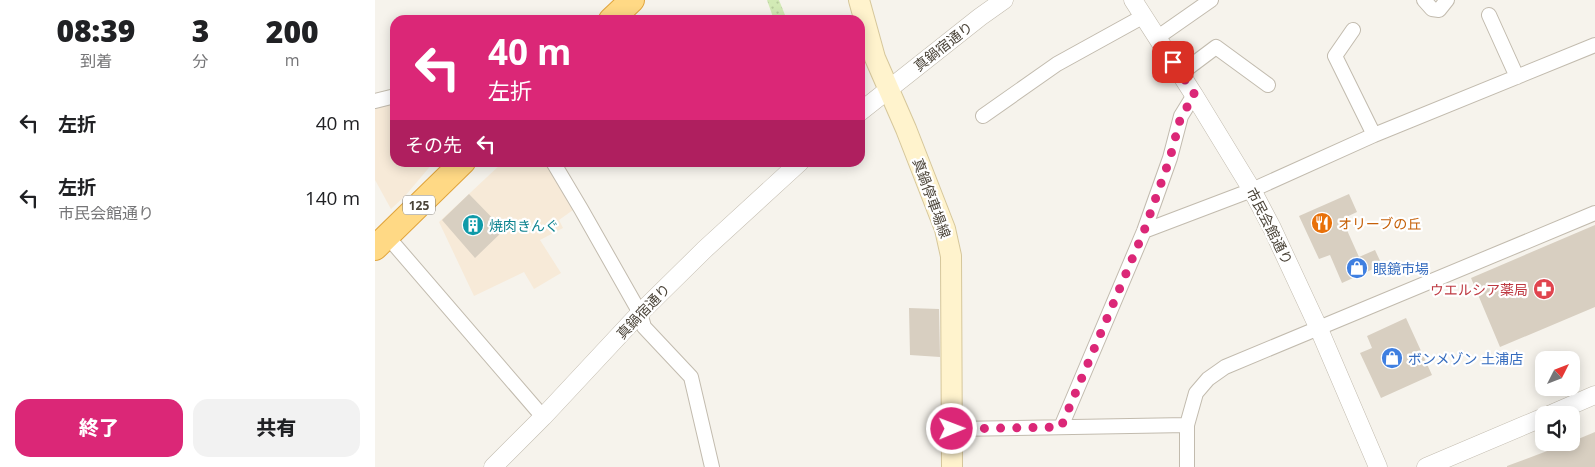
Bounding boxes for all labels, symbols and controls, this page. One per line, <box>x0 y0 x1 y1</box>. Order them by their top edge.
text: 08:39 <box>56 10 135 51</box>
text: 3 <box>192 10 209 51</box>
text: 200 <box>266 11 319 52</box>
street label: 真鍋宿通り <box>910 17 976 75</box>
text: 40 m <box>488 28 571 75</box>
icon: left <box>405 35 470 100</box>
pin <box>1152 41 1194 83</box>
icon: arrive <box>1159 48 1187 76</box>
text: m <box>285 49 300 71</box>
text: 到着 <box>80 50 112 72</box>
text: 分 <box>193 50 209 72</box>
text: 左折 <box>488 75 532 105</box>
icon: left <box>15 109 43 137</box>
text: 40 m <box>316 110 360 136</box>
text: 左折 <box>58 111 96 137</box>
icon: left <box>472 130 500 158</box>
text: その先 <box>405 132 462 158</box>
street label: 真鍋停車場線 <box>909 155 955 241</box>
text: 左折 <box>58 174 96 200</box>
icon: left <box>15 184 43 212</box>
street label: 市民会館通り <box>1242 184 1298 268</box>
text: 140 m <box>305 185 360 211</box>
road number: 125 <box>403 196 435 214</box>
text: 市民会館通り <box>58 202 154 224</box>
restaurant icon: オリーブの丘 <box>1310 211 1334 235</box>
building icon: 焼肉きんぐ <box>461 213 485 237</box>
place label: オリーブの丘 <box>1338 214 1421 233</box>
place label: 焼肉きんぐ <box>489 216 559 235</box>
shop icon: 眼鏡市場 <box>1345 256 1369 280</box>
place label: 眼鏡市場 <box>1373 259 1429 278</box>
pharmacy icon: ウエルシア薬局 <box>1532 277 1556 301</box>
street label: 真鍋宿通り <box>612 279 674 343</box>
place label: ウエルシア薬局 <box>1430 280 1528 299</box>
shop icon: ボンメゾン 土浦店 <box>1380 346 1404 370</box>
place label: ボンメゾン 土浦店 <box>1408 349 1523 368</box>
north arrow <box>1535 351 1580 396</box>
map controls <box>1535 351 1580 451</box>
button: 終了 <box>15 399 183 457</box>
button: 共有 <box>193 399 360 457</box>
position arrow <box>925 402 977 454</box>
button: sound <box>1535 406 1580 451</box>

